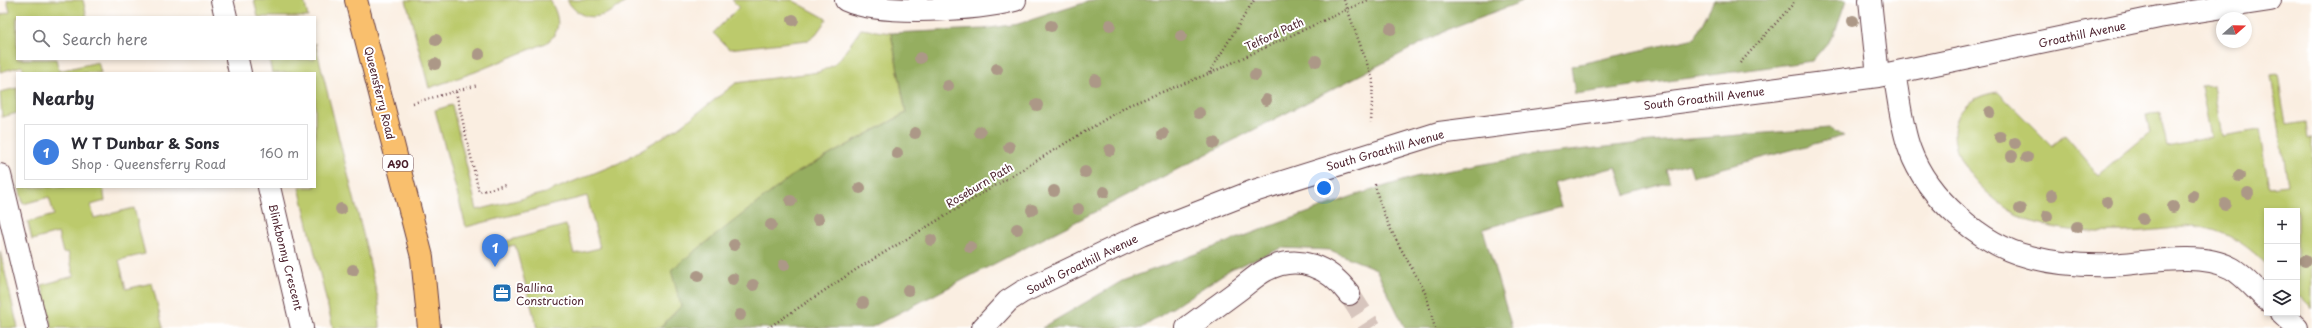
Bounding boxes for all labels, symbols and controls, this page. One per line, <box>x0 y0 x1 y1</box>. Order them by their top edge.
north arrow <box>2216 12 2252 48</box>
street label: Telford Path <box>1242 13 1306 55</box>
search box <box>16 16 316 60</box>
street label: Groathill Avenue <box>2037 16 2127 52</box>
icon: search <box>30 27 52 49</box>
text: Search here <box>62 27 148 50</box>
street label: Queensferry Road <box>360 45 400 141</box>
street label: South Groathill Avenue <box>1643 82 1765 114</box>
text: Nearby <box>32 85 94 111</box>
street label: South Groathill Avenue <box>1324 125 1446 175</box>
text: W T Dunbar & Sons <box>71 131 220 154</box>
text: 1 <box>43 143 49 162</box>
text: 160 m <box>260 143 299 162</box>
text: Shop · Queensferry Road <box>71 154 226 173</box>
road number: A90 <box>383 155 413 171</box>
street label: Roseburn Path <box>942 158 1016 212</box>
your location <box>1314 178 1334 198</box>
street label: Blinkbonny Crescent <box>265 202 308 313</box>
map controls <box>2264 208 2300 316</box>
button: + <box>2264 208 2300 244</box>
street label: South Groathill Avenue <box>1024 230 1140 298</box>
pin: 1 <box>482 234 508 267</box>
button: − <box>2264 244 2300 280</box>
place label: Ballina Construction <box>516 279 584 309</box>
button: layers <box>2264 280 2300 316</box>
office icon: Ballina Construction <box>491 282 513 304</box>

